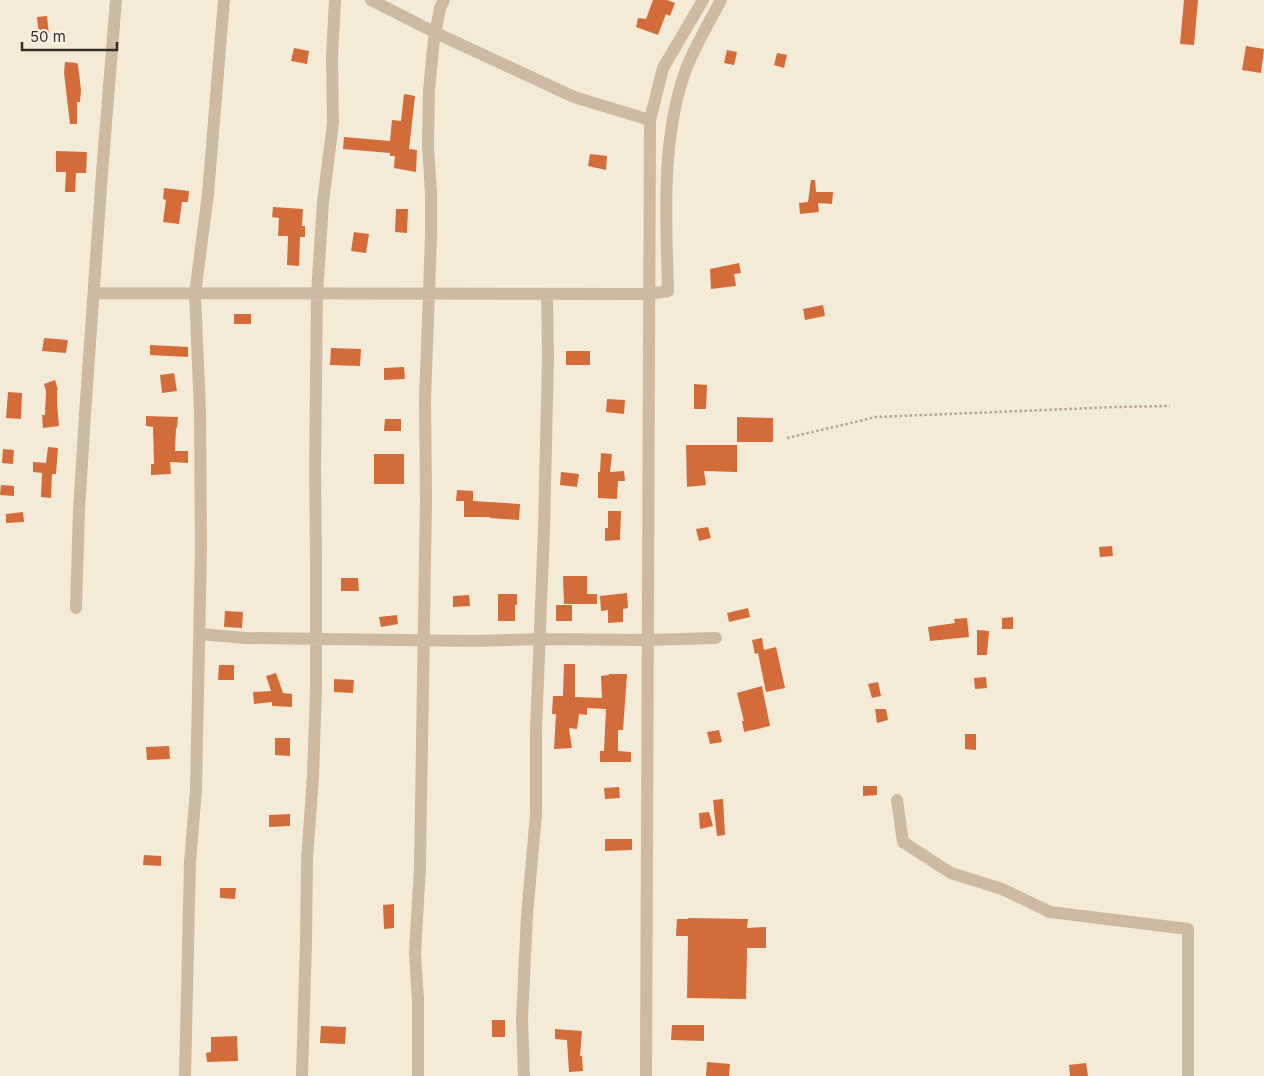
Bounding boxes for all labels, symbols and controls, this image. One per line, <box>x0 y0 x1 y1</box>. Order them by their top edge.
scale bar <box>22 20 118 52</box>
text: 50 m <box>30 27 66 46</box>

